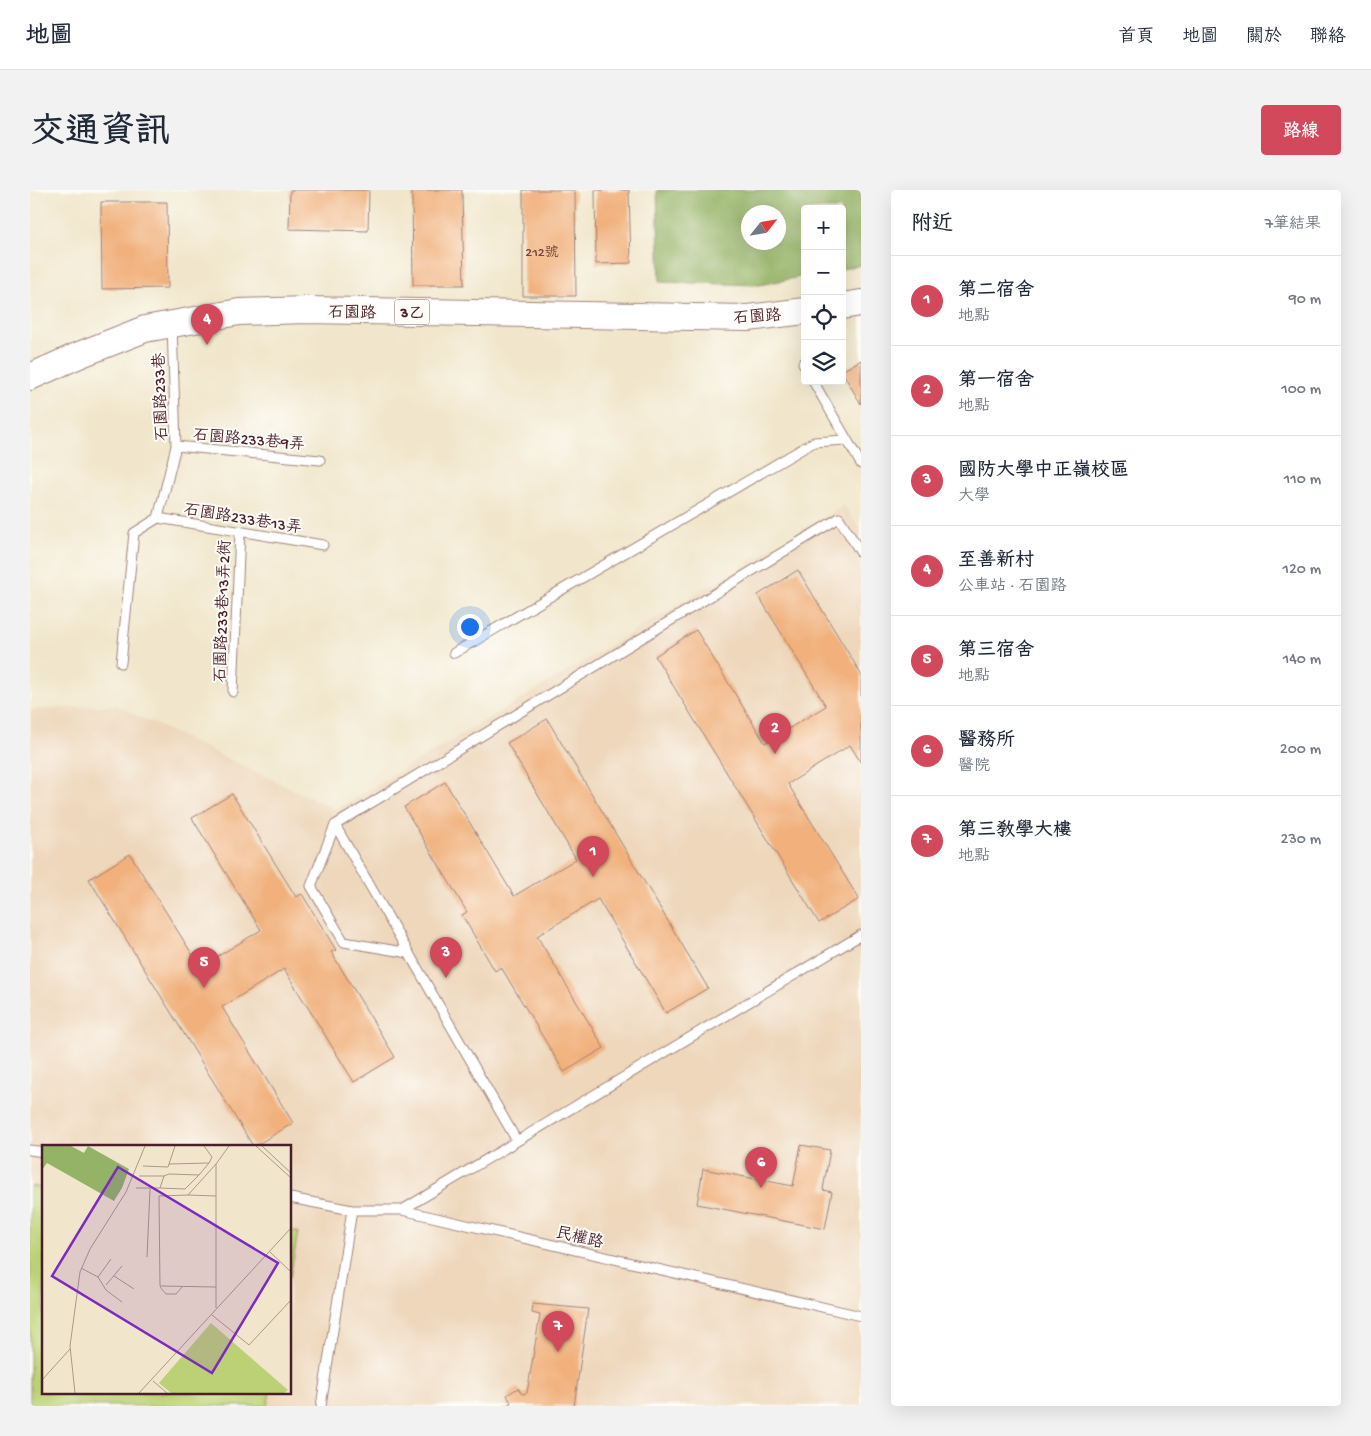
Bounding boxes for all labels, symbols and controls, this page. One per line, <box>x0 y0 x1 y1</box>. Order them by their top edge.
text: 地圖 <box>25 23 73 52</box>
text: 首頁 <box>1118 27 1154 48</box>
text: 地圖 <box>1182 27 1218 48</box>
text: 關於 <box>1246 27 1282 48</box>
text: 聯絡 <box>1310 27 1346 48</box>
button: 路線 <box>1261 105 1341 155</box>
text: 交通資訊 <box>30 114 170 155</box>
north arrow <box>741 205 786 250</box>
map controls <box>801 205 846 385</box>
button: + <box>801 205 846 250</box>
text: 附近 <box>911 213 953 238</box>
text: 7筆結果 <box>1265 216 1321 235</box>
house number: 212號 <box>525 245 559 262</box>
button: − <box>801 250 846 295</box>
text: 第二宿舍 <box>958 280 1034 303</box>
text: 1 <box>924 291 930 310</box>
text: 90 m <box>1289 291 1321 310</box>
button: locate <box>801 295 846 340</box>
road number: 3乙 <box>394 300 430 324</box>
street label: 石園路 <box>328 303 376 324</box>
pin: 4 <box>191 304 223 345</box>
street label: 石園路 <box>732 305 782 330</box>
text: 地點 <box>958 308 990 327</box>
button: layers <box>801 340 846 385</box>
street label: 石園路233巷 <box>149 352 174 441</box>
text: 第一宿舍 <box>958 370 1034 393</box>
text: 2 <box>923 381 931 400</box>
text: 100 m <box>1281 381 1321 400</box>
text: 地點 <box>958 398 990 417</box>
street label: 石園路233巷9弄 <box>192 425 306 456</box>
text: 國防大學中正嶺校區 <box>958 460 1129 483</box>
text: 3 <box>923 471 931 490</box>
text: 110 m <box>1284 471 1321 490</box>
text: 大學 <box>958 488 990 507</box>
street label: 石園路233巷13弄 <box>182 500 303 539</box>
street label: 石園路233巷13弄2衖 <box>211 539 236 683</box>
text: 至善新村 <box>958 550 1034 573</box>
text: 4 <box>923 561 931 580</box>
text: 120 m <box>1282 561 1321 580</box>
text: 公車站 · 石園路 <box>958 578 1067 597</box>
your location <box>457 614 483 640</box>
text: 第三宿舍 <box>958 640 1034 663</box>
text: 5 <box>923 651 931 670</box>
text: 140 m <box>1283 651 1321 670</box>
text: 地點 <box>958 668 990 687</box>
pin: 2 <box>759 713 791 754</box>
text: 醫務所 <box>958 730 1015 753</box>
text: 6 <box>923 741 931 760</box>
text: 200 m <box>1280 741 1321 760</box>
text: 醫院 <box>958 758 990 777</box>
text: 第三教學大樓 <box>958 820 1072 843</box>
text: 7 <box>923 831 931 850</box>
text: 230 m <box>1281 831 1321 850</box>
pin: 1 <box>577 836 609 877</box>
text: 地點 <box>958 848 990 867</box>
pin: 3 <box>430 937 462 978</box>
pin: 5 <box>188 947 220 988</box>
inset map <box>42 1145 291 1394</box>
pin: 6 <box>745 1147 777 1188</box>
street label: 民權路 <box>554 1223 605 1254</box>
pin: 7 <box>542 1311 574 1352</box>

